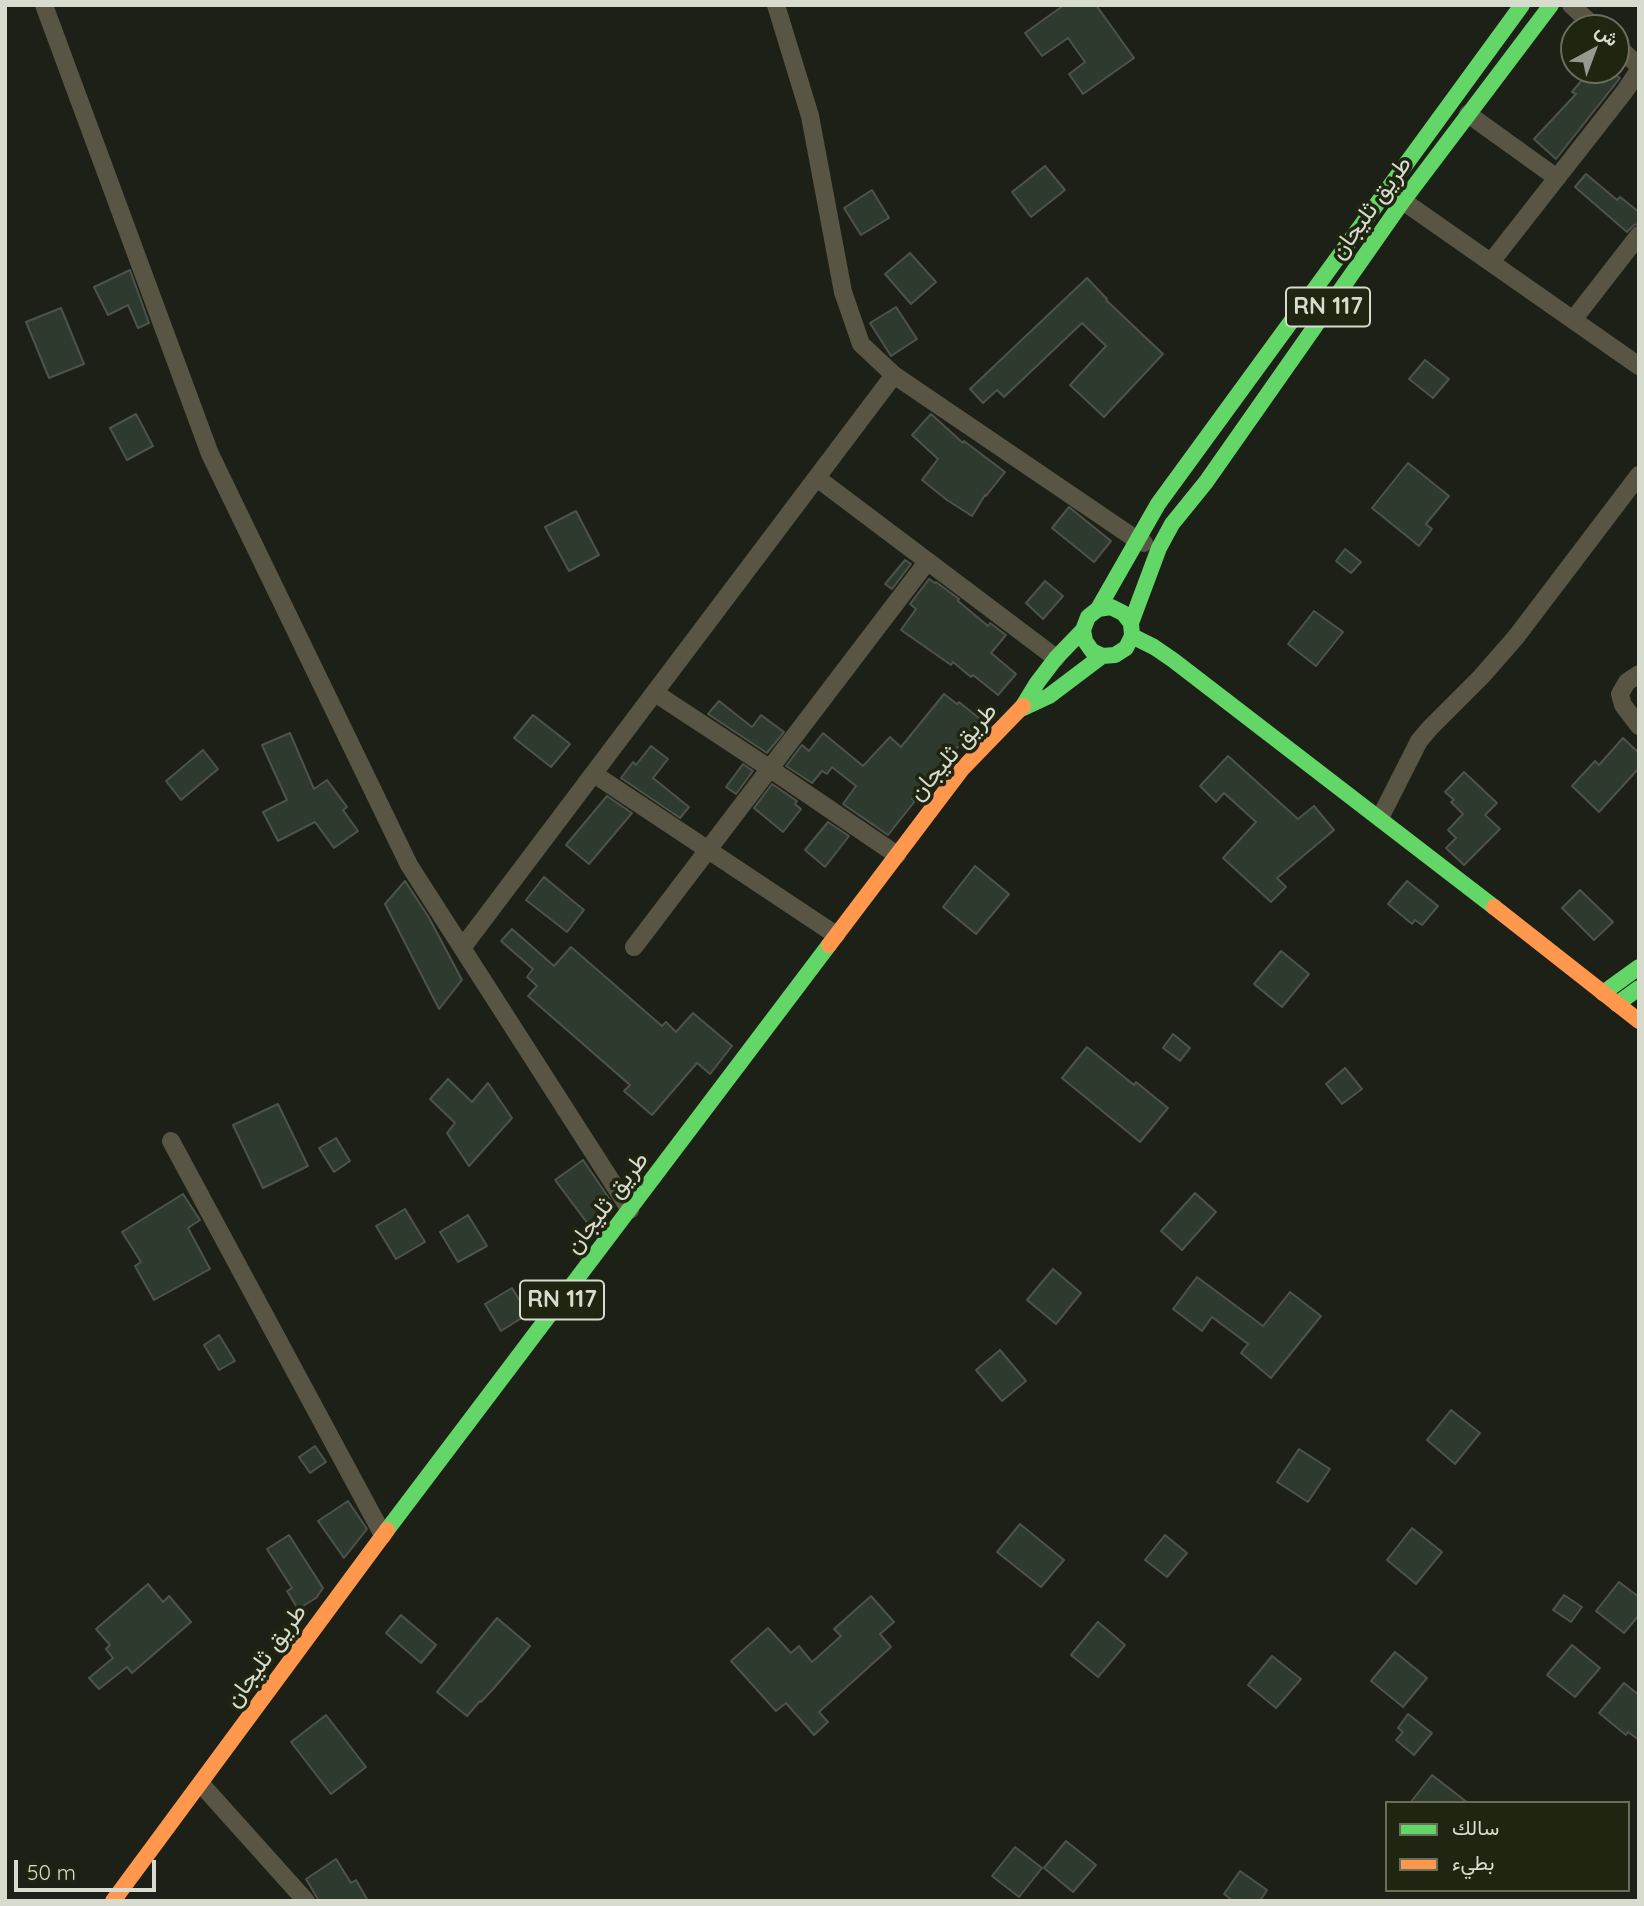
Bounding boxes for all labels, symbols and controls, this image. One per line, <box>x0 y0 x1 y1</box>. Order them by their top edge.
north arrow <box>1560 14 1630 84</box>
text: ش <box>1591 18 1624 51</box>
street label: طريق ثليجان <box>1324 151 1418 265</box>
road number: RN 117 <box>1286 288 1370 326</box>
street label: طريق ثليجان <box>903 697 1003 807</box>
street label: طريق ثليجان <box>559 1146 655 1260</box>
road number: RN 117 <box>520 1280 604 1320</box>
street label: طريق ثليجان <box>219 1599 313 1713</box>
legend <box>1385 1801 1630 1892</box>
text: سالك <box>1452 1814 1499 1840</box>
scale bar <box>18 1846 159 1890</box>
text: بطيء <box>1452 1849 1495 1875</box>
text: 50 m <box>27 1859 76 1885</box>

